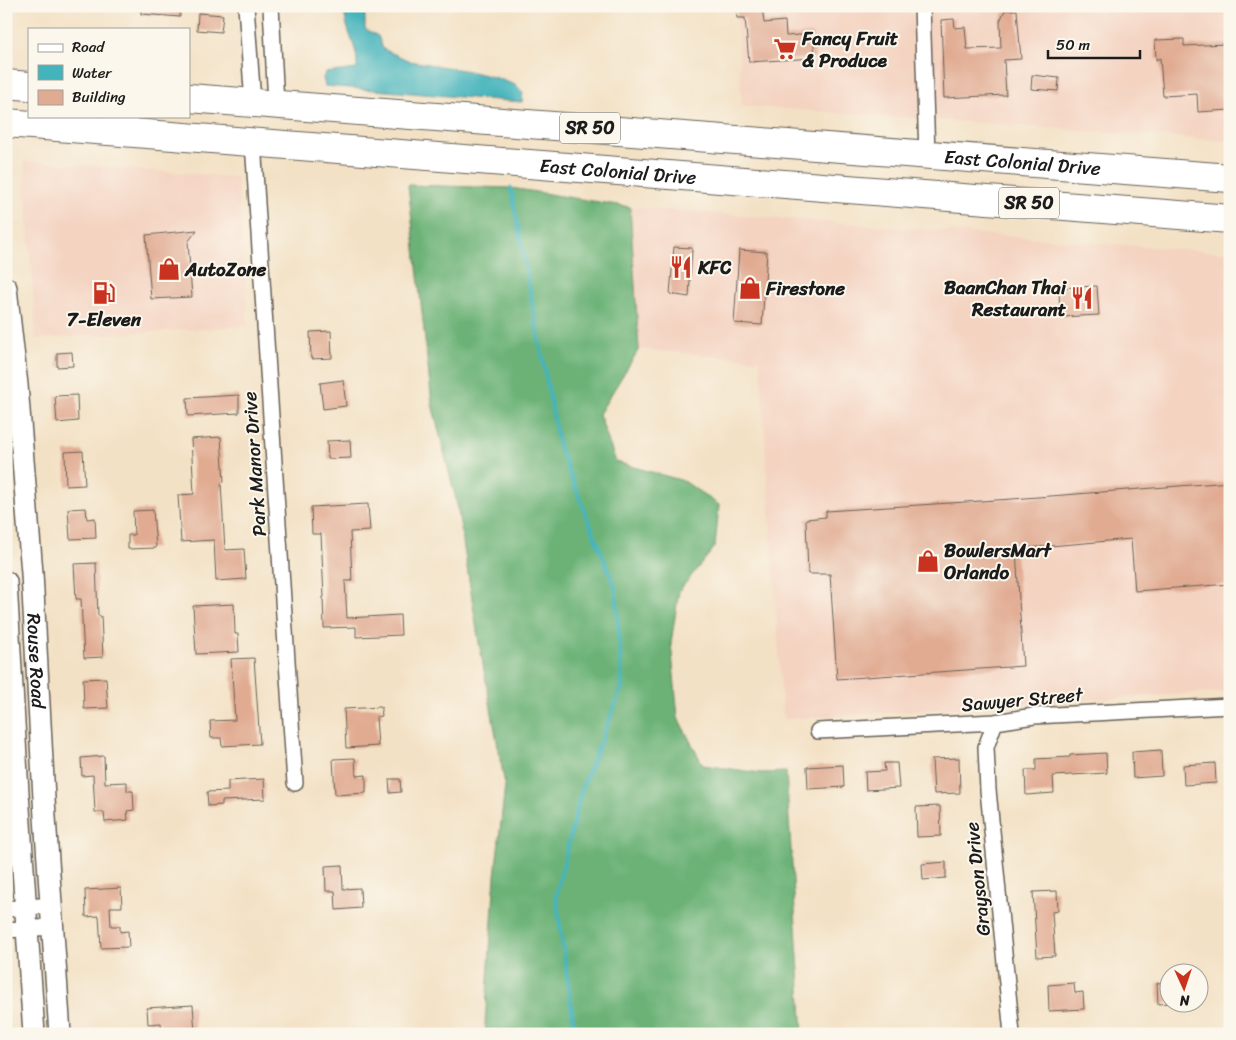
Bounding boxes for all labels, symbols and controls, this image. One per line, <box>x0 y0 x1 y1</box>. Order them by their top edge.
place label: Fancy Fruit & Produce <box>801 22 899 77</box>
legend <box>28 28 190 118</box>
scale bar <box>1048 28 1141 60</box>
text: 50 m <box>1056 32 1091 58</box>
text: Road <box>72 34 105 60</box>
supermarket icon: Fancy Fruit & Produce <box>772 36 798 62</box>
text: Water <box>72 60 112 86</box>
text: Building <box>72 84 126 110</box>
road number: SR 50 <box>560 112 620 144</box>
street label: East Colonial Drive <box>943 140 1102 185</box>
street label: East Colonial Drive <box>539 149 698 194</box>
road number: SR 50 <box>999 188 1059 218</box>
place label: KFC <box>697 251 732 284</box>
place label: AutoZone <box>184 253 267 286</box>
restaurant icon: KFC <box>668 254 694 280</box>
shop icon: AutoZone <box>156 256 182 282</box>
place label: BaanChan Thai Restaurant <box>944 271 1068 326</box>
place label: Firestone <box>765 272 845 305</box>
shop icon: Firestone <box>737 275 763 301</box>
fuel station icon: 7-Eleven <box>91 280 117 306</box>
restaurant icon: BaanChan Thai Restaurant <box>1069 285 1095 311</box>
place label: 7-Eleven <box>67 303 142 336</box>
street label: Park Manor Drive <box>233 390 276 538</box>
place label: BowlersMart Orlando <box>944 534 1052 589</box>
shop icon: BowlersMart Orlando <box>915 548 941 574</box>
street label: Rouse Road <box>17 612 55 710</box>
street label: Sawyer Street <box>960 678 1085 721</box>
street label: Grayson Drive <box>955 820 1000 938</box>
north arrow <box>1158 962 1208 1012</box>
text: N <box>1179 988 1191 1013</box>

